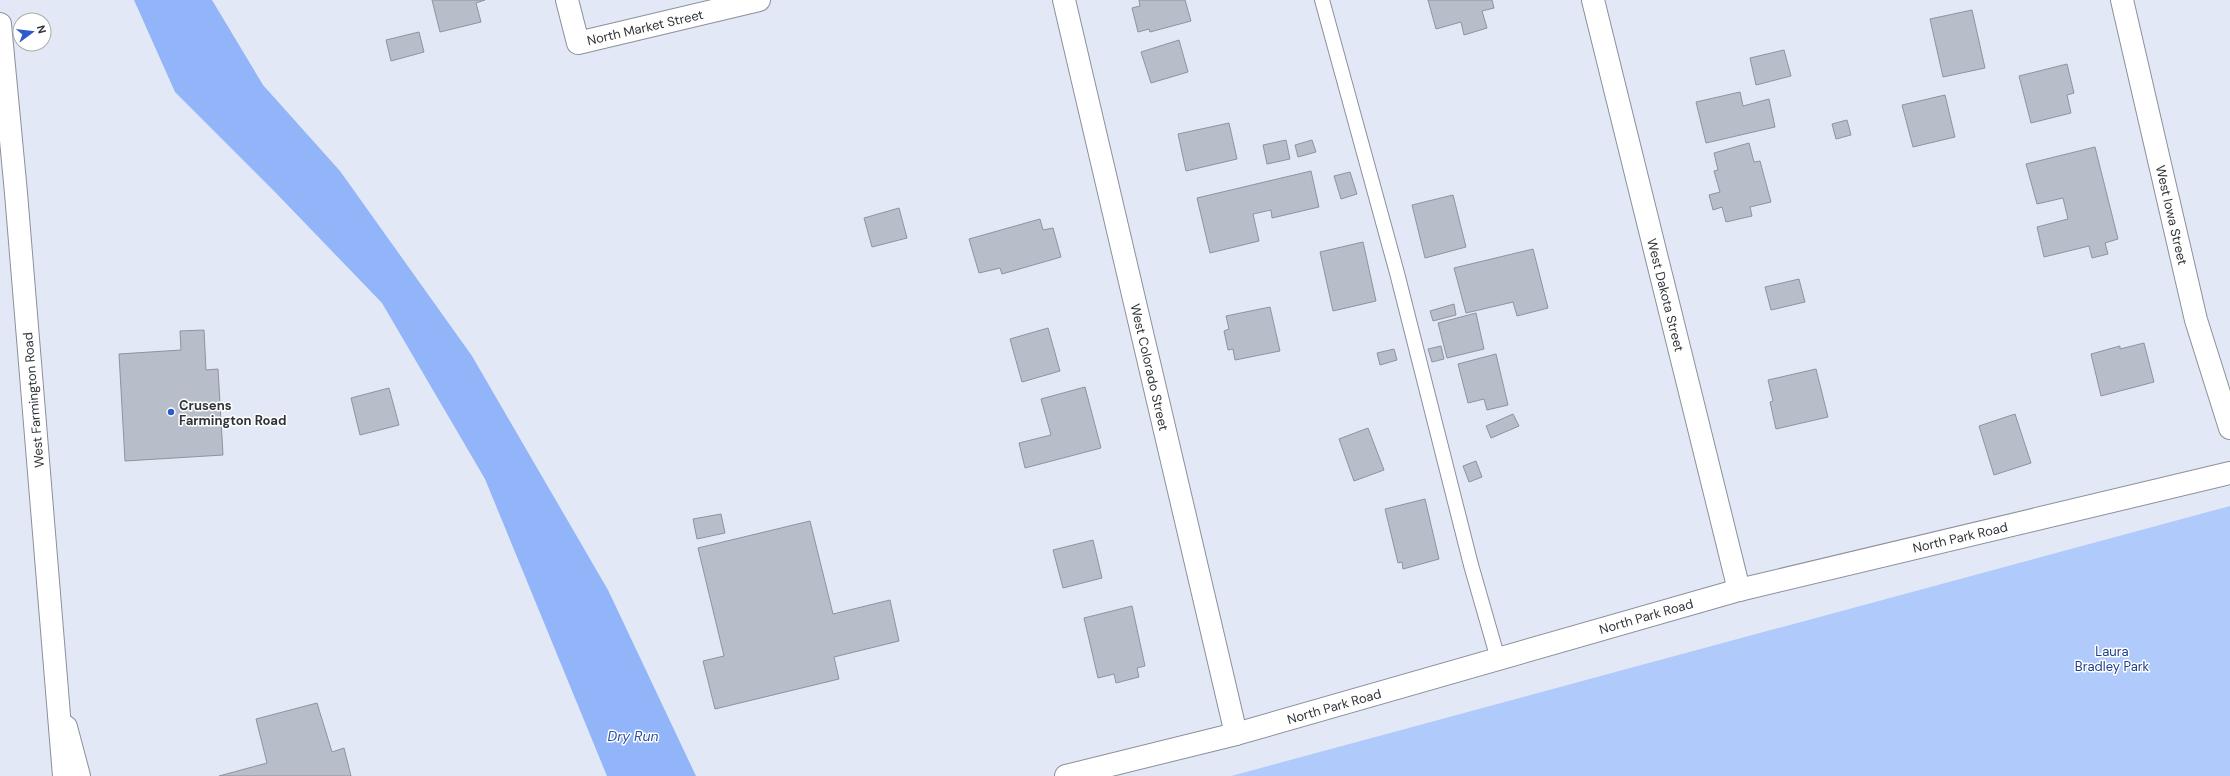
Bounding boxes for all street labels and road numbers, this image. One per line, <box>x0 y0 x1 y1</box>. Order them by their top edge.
street label: North Market Street <box>585 6 705 49</box>
street label: West Iowa Street <box>2152 164 2191 267</box>
street label: West Dakota Street <box>1643 237 1688 354</box>
street label: West Colorado Street <box>1127 302 1172 432</box>
street label: West Farmington Road <box>19 332 48 468</box>
street label: North Park Road <box>1911 518 2009 557</box>
street label: North Park Road <box>1597 595 1695 638</box>
street label: North Park Road <box>1285 685 1383 728</box>

